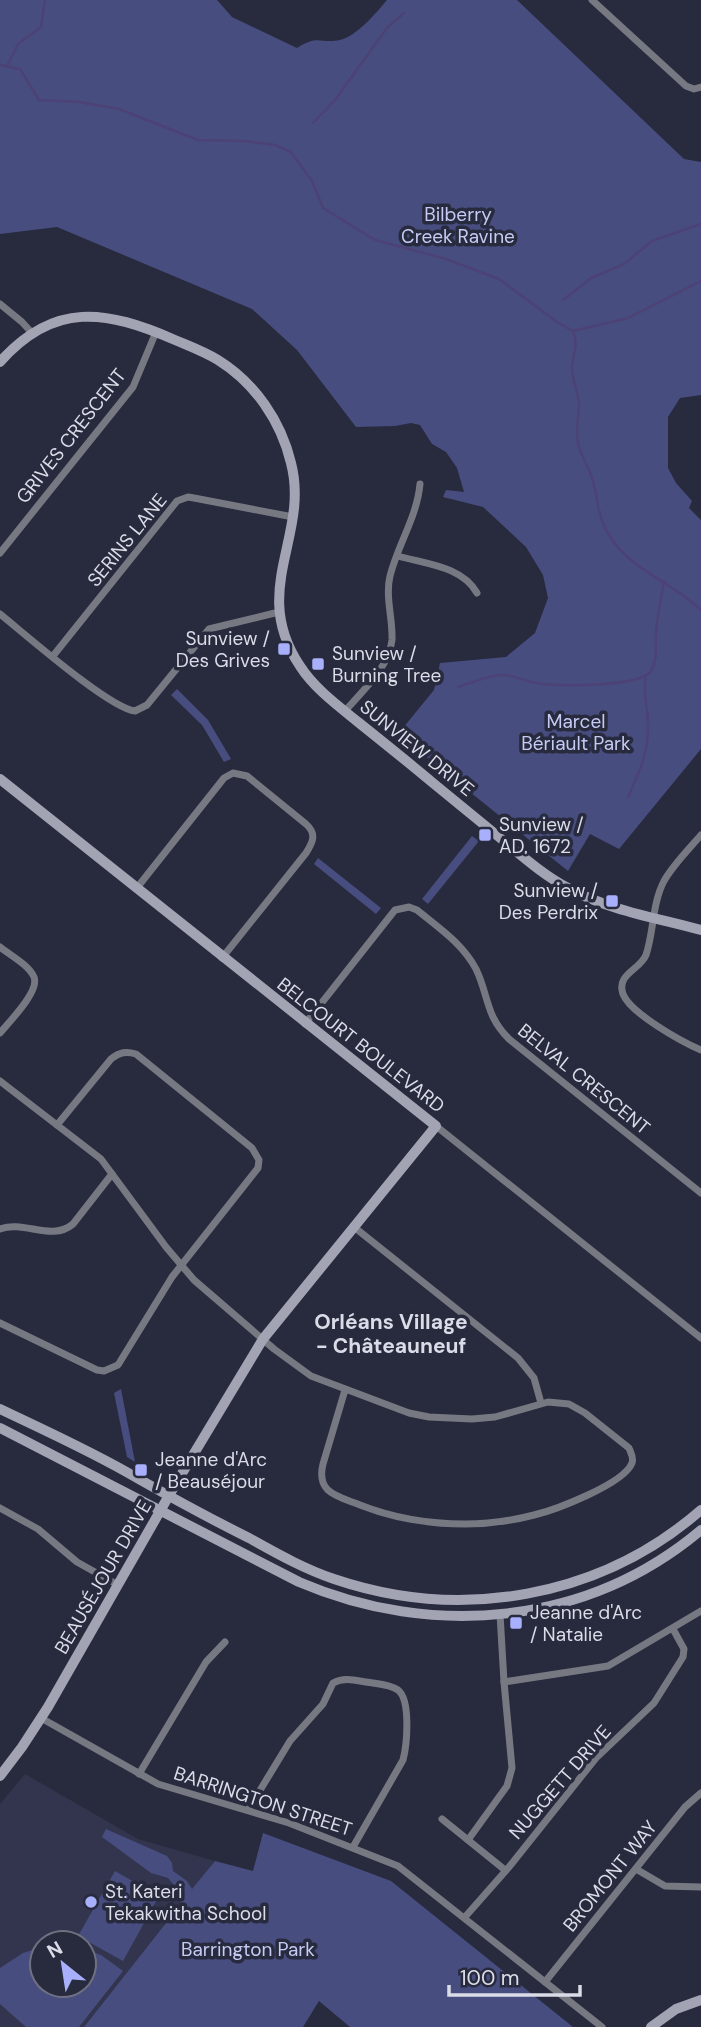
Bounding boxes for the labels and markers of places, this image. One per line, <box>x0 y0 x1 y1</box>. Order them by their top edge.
place label: Sunview / Des Grives <box>176 626 270 673</box>
marker: Sunview / Des Grives <box>276 641 292 657</box>
place label: Sunview / Burning Tree <box>332 641 441 688</box>
marker: Sunview / Burning Tree <box>310 656 326 672</box>
place label: Sunview / AD. 1672 <box>499 812 584 859</box>
marker: Sunview / AD. 1672 <box>477 827 493 843</box>
place label: Sunview / Des Perdrix <box>499 878 599 925</box>
marker: Sunview / Des Perdrix <box>604 893 620 909</box>
place label: Jeanne d'Arc / Beauséjour <box>155 1447 267 1494</box>
marker: Jeanne d'Arc / Beauséjour <box>133 1462 149 1478</box>
place label: Jeanne d'Arc / Natalie <box>530 1600 642 1647</box>
marker: Jeanne d'Arc / Natalie <box>508 1615 524 1631</box>
place label: St. Kateri Tekakwitha School <box>105 1879 267 1926</box>
marker: St. Kateri Tekakwitha School <box>83 1894 99 1910</box>

